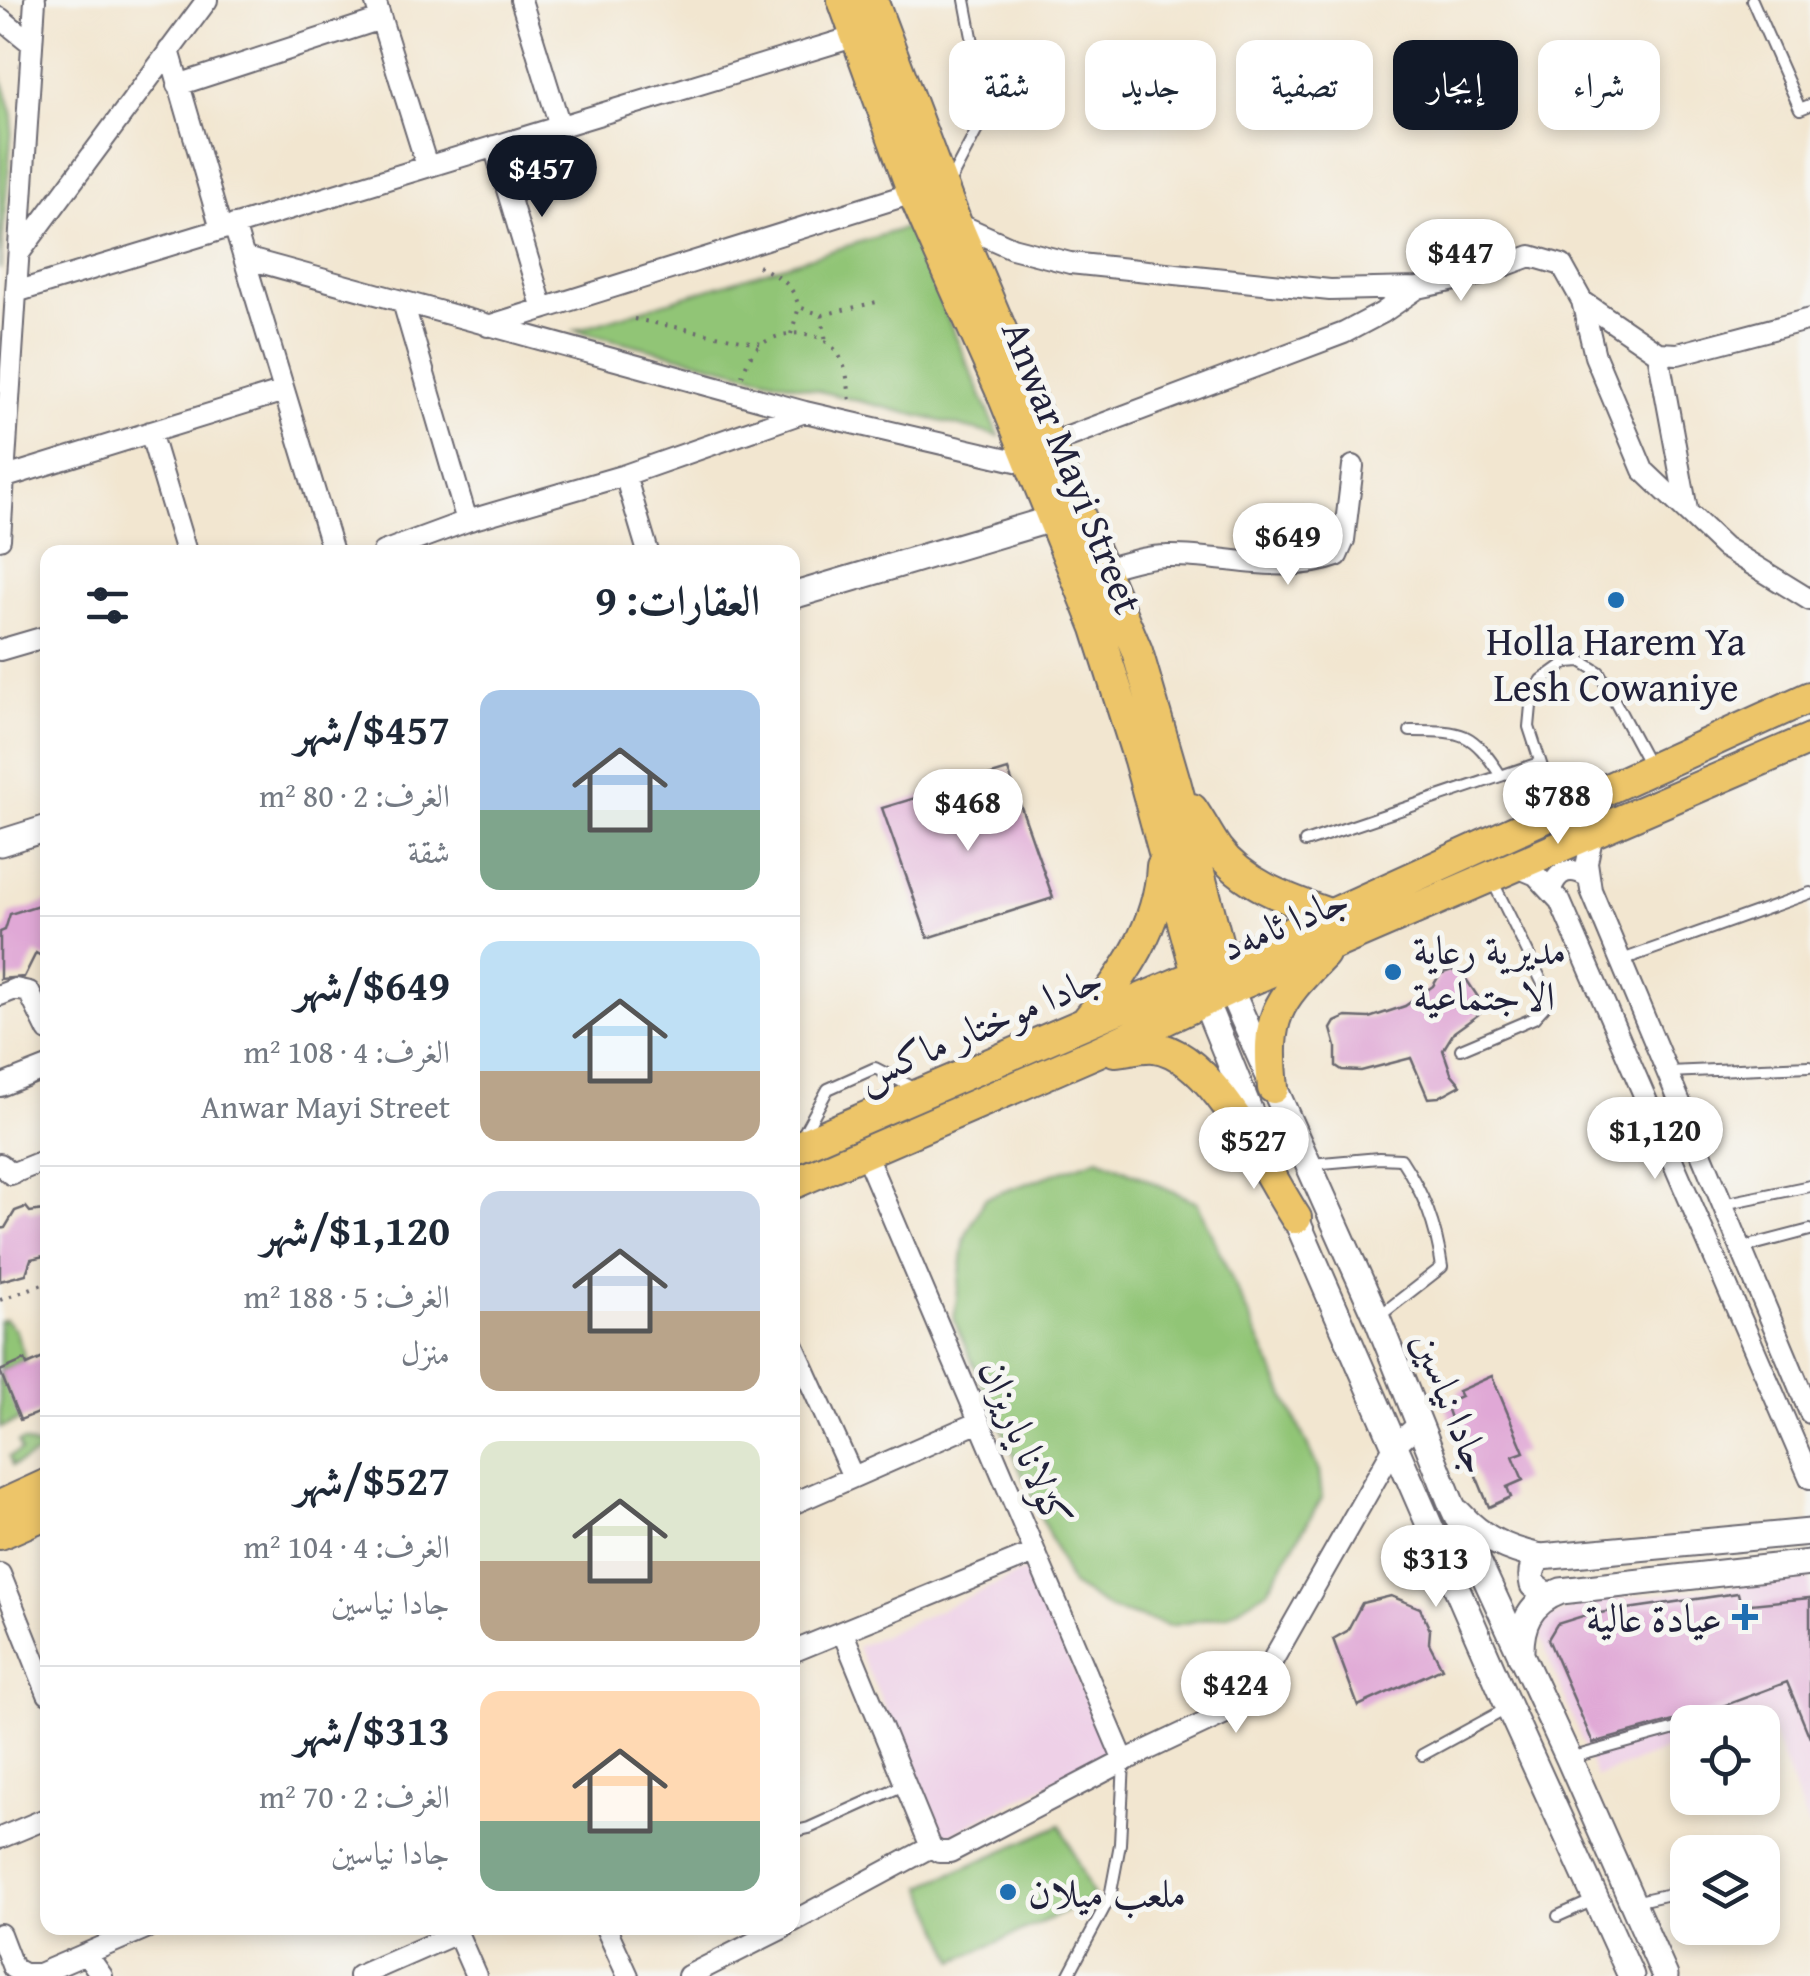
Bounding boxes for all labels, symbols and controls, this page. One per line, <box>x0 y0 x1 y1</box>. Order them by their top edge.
chip: شقة <box>949 40 1065 130</box>
chip: جديد <box>1085 40 1216 130</box>
chip: تصفية <box>1236 40 1373 130</box>
chip: إيجار <box>1393 40 1518 130</box>
chip: شراء <box>1538 40 1660 130</box>
pin: $457 <box>483 135 601 220</box>
text: $457 <box>509 144 575 191</box>
pin: $447 <box>1402 219 1520 304</box>
text: $447 <box>1428 228 1494 275</box>
street label: Anwar Mayi Street <box>987 312 1159 622</box>
pin: $649 <box>1229 503 1347 588</box>
text: $649 <box>1255 512 1321 559</box>
text: العقارات: 9 <box>595 569 760 630</box>
icon: filters <box>80 578 135 633</box>
marker: Holla Harem Ya Lesh Cowaniye <box>1605 589 1627 611</box>
place label: Holla Harem Ya Lesh Cowaniye <box>1486 611 1746 716</box>
text: $457/شهر <box>295 698 450 759</box>
icon: home <box>560 730 680 850</box>
pin: $788 <box>1499 762 1617 847</box>
pin: $468 <box>909 769 1027 854</box>
text: $788 <box>1525 771 1591 818</box>
text: الغرف: 2 · 80 m² <box>259 772 450 819</box>
text: $468 <box>935 778 1001 825</box>
text: شقة <box>408 828 450 875</box>
street label: جادا ئامەد <box>1211 869 1357 975</box>
place label: مديرية رعاية الاجتماعية <box>1413 920 1566 1025</box>
street label: جادا موختار ماكس <box>847 948 1111 1104</box>
text: $649/شهر <box>295 954 450 1015</box>
marker: مديرية رعاية الاجتماعية <box>1382 961 1404 983</box>
icon: home <box>560 981 680 1101</box>
text: الغرف: 4 · 108 m² <box>243 1028 450 1075</box>
text: Anwar Mayi Street <box>201 1083 450 1130</box>
pin: $1,120 <box>1574 1097 1736 1182</box>
text: $1,120 <box>1609 1106 1701 1153</box>
pin: $527 <box>1195 1107 1313 1192</box>
text: $527 <box>1221 1116 1287 1163</box>
text: $1,120/شهر <box>261 1199 450 1260</box>
icon: home <box>560 1231 680 1351</box>
text: الغرف: 5 · 188 m² <box>243 1273 450 1320</box>
street label: جادا نیاسین <box>1398 1322 1508 1482</box>
text: منزل <box>401 1329 450 1376</box>
street label: کۆلانا یاریزان <box>964 1350 1088 1536</box>
text: $527/شهر <box>295 1449 450 1510</box>
icon: home <box>560 1481 680 1601</box>
text: الغرف: 4 · 104 m² <box>243 1523 450 1570</box>
pin: $313 <box>1377 1525 1495 1610</box>
text: $313 <box>1403 1534 1469 1581</box>
text: جادا نیاسین <box>331 1579 450 1626</box>
place label: عيادة عالية <box>1586 1588 1722 1647</box>
marker: عيادة عالية <box>1732 1604 1758 1630</box>
pin: $424 <box>1177 1651 1295 1736</box>
text: $424 <box>1203 1660 1269 1707</box>
text: $313/شهر <box>295 1699 450 1760</box>
map controls <box>1670 1705 1780 1945</box>
button: locate <box>1670 1705 1780 1815</box>
icon: home <box>560 1731 680 1851</box>
text: الغرف: 2 · 70 m² <box>259 1773 450 1820</box>
text: جادا نیاسین <box>331 1829 450 1876</box>
button: layers <box>1670 1835 1780 1945</box>
place label: ملعب ميلان <box>1028 1863 1186 1922</box>
marker: ملعب ميلان <box>997 1881 1019 1903</box>

